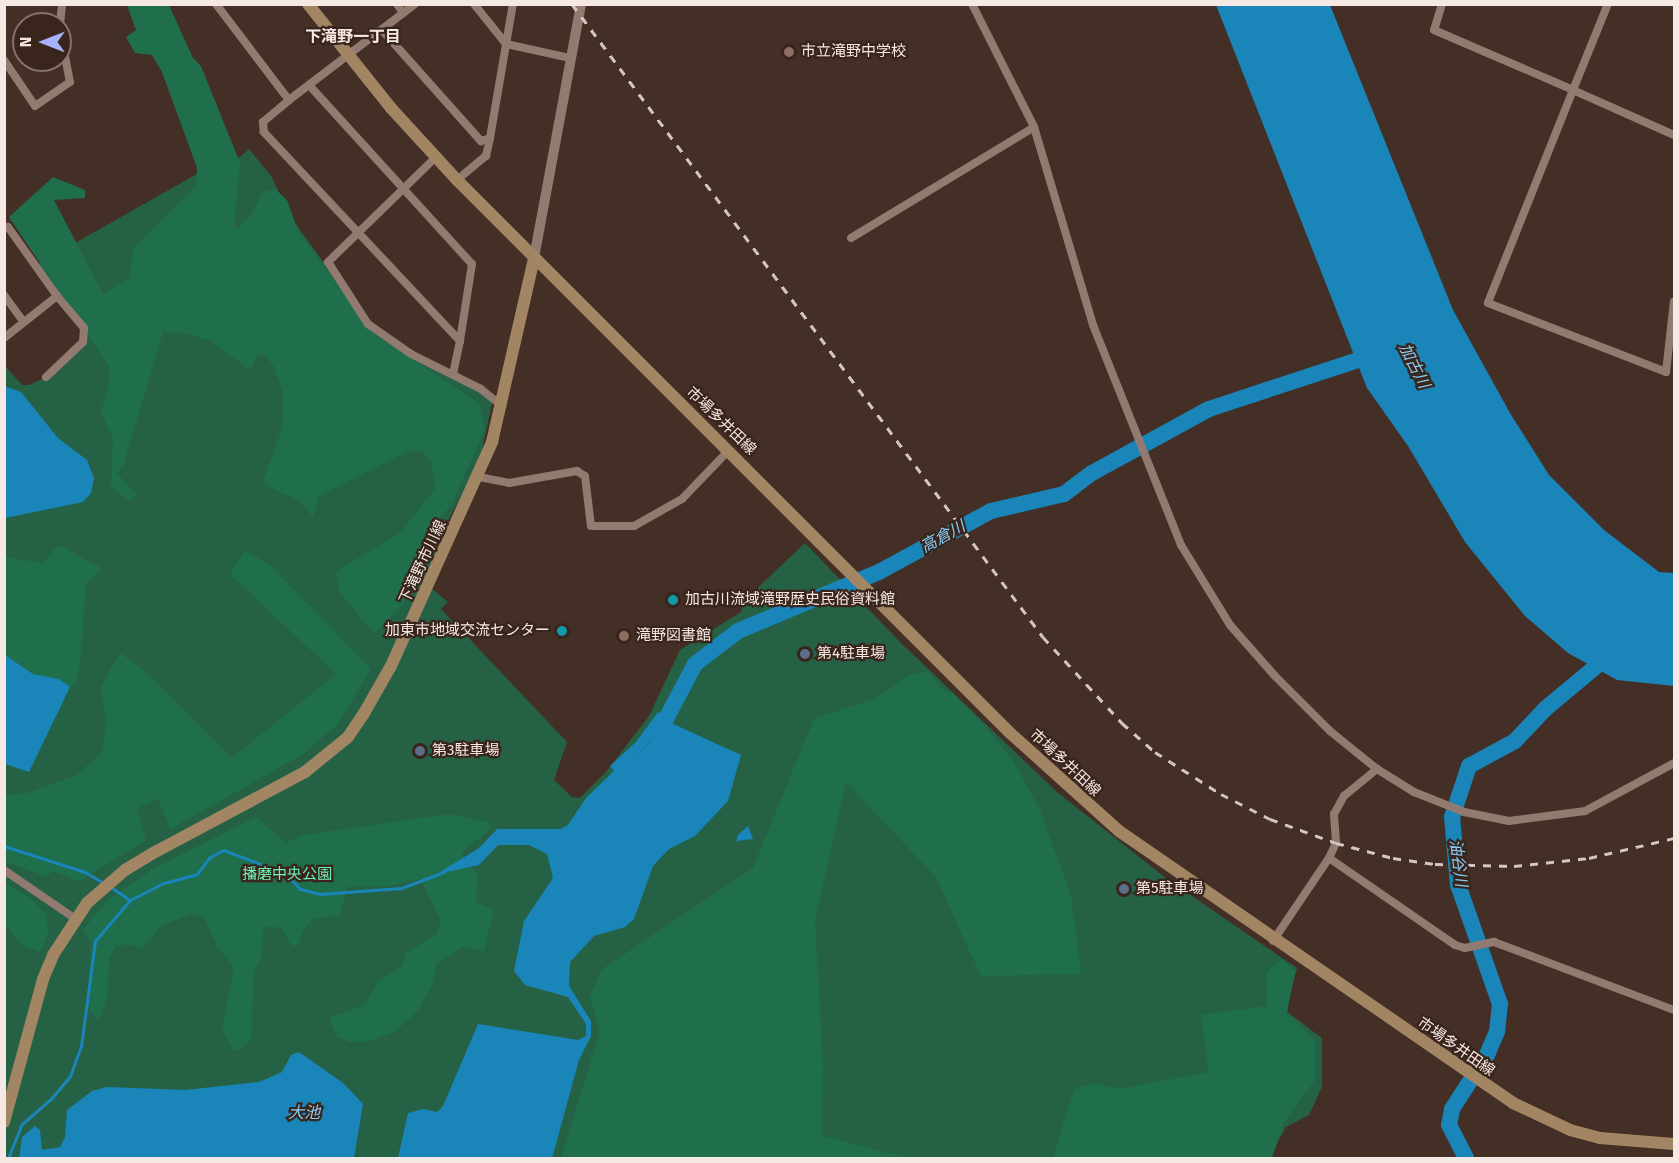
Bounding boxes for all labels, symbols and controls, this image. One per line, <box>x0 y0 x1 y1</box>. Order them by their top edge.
north arrow <box>12 12 72 72</box>
district label: 下滝野一丁目 <box>305 27 401 47</box>
text: N <box>16 37 35 47</box>
place label: 市立滝野中学校 <box>801 43 906 61</box>
marker: 市立滝野中学校 <box>782 45 796 59</box>
water label: 加古川 <box>1395 340 1433 392</box>
street label: 市場多井田線 <box>682 383 760 459</box>
street label: 下滝野市川線 <box>396 517 450 607</box>
water label: 高倉川 <box>917 517 969 557</box>
place label: 加古川流域滝野歴史民俗資料館 <box>685 591 895 609</box>
marker: 加古川流域滝野歴史民俗資料館 <box>666 593 680 607</box>
place label: 加東市地域交流センター <box>385 622 550 640</box>
marker: 加東市地域交流センター <box>555 624 569 638</box>
place label: 滝野図書館 <box>636 627 711 645</box>
marker: 滝野図書館 <box>617 629 631 643</box>
place label: 第4駐車場 <box>817 645 885 663</box>
marker: 第4駐車場 <box>798 647 812 661</box>
street label: 市場多井田線 <box>1026 726 1104 800</box>
place label: 第3駐車場 <box>432 742 499 760</box>
marker: 第3駐車場 <box>413 744 427 758</box>
water label: 油谷川 <box>1445 838 1471 888</box>
park label: 播磨中央公園 <box>242 866 332 884</box>
place label: 第5駐車場 <box>1136 880 1204 898</box>
marker: 第5駐車場 <box>1117 882 1131 896</box>
street label: 市場多井田線 <box>1414 1014 1498 1080</box>
water label: 大池 <box>288 1103 320 1123</box>

